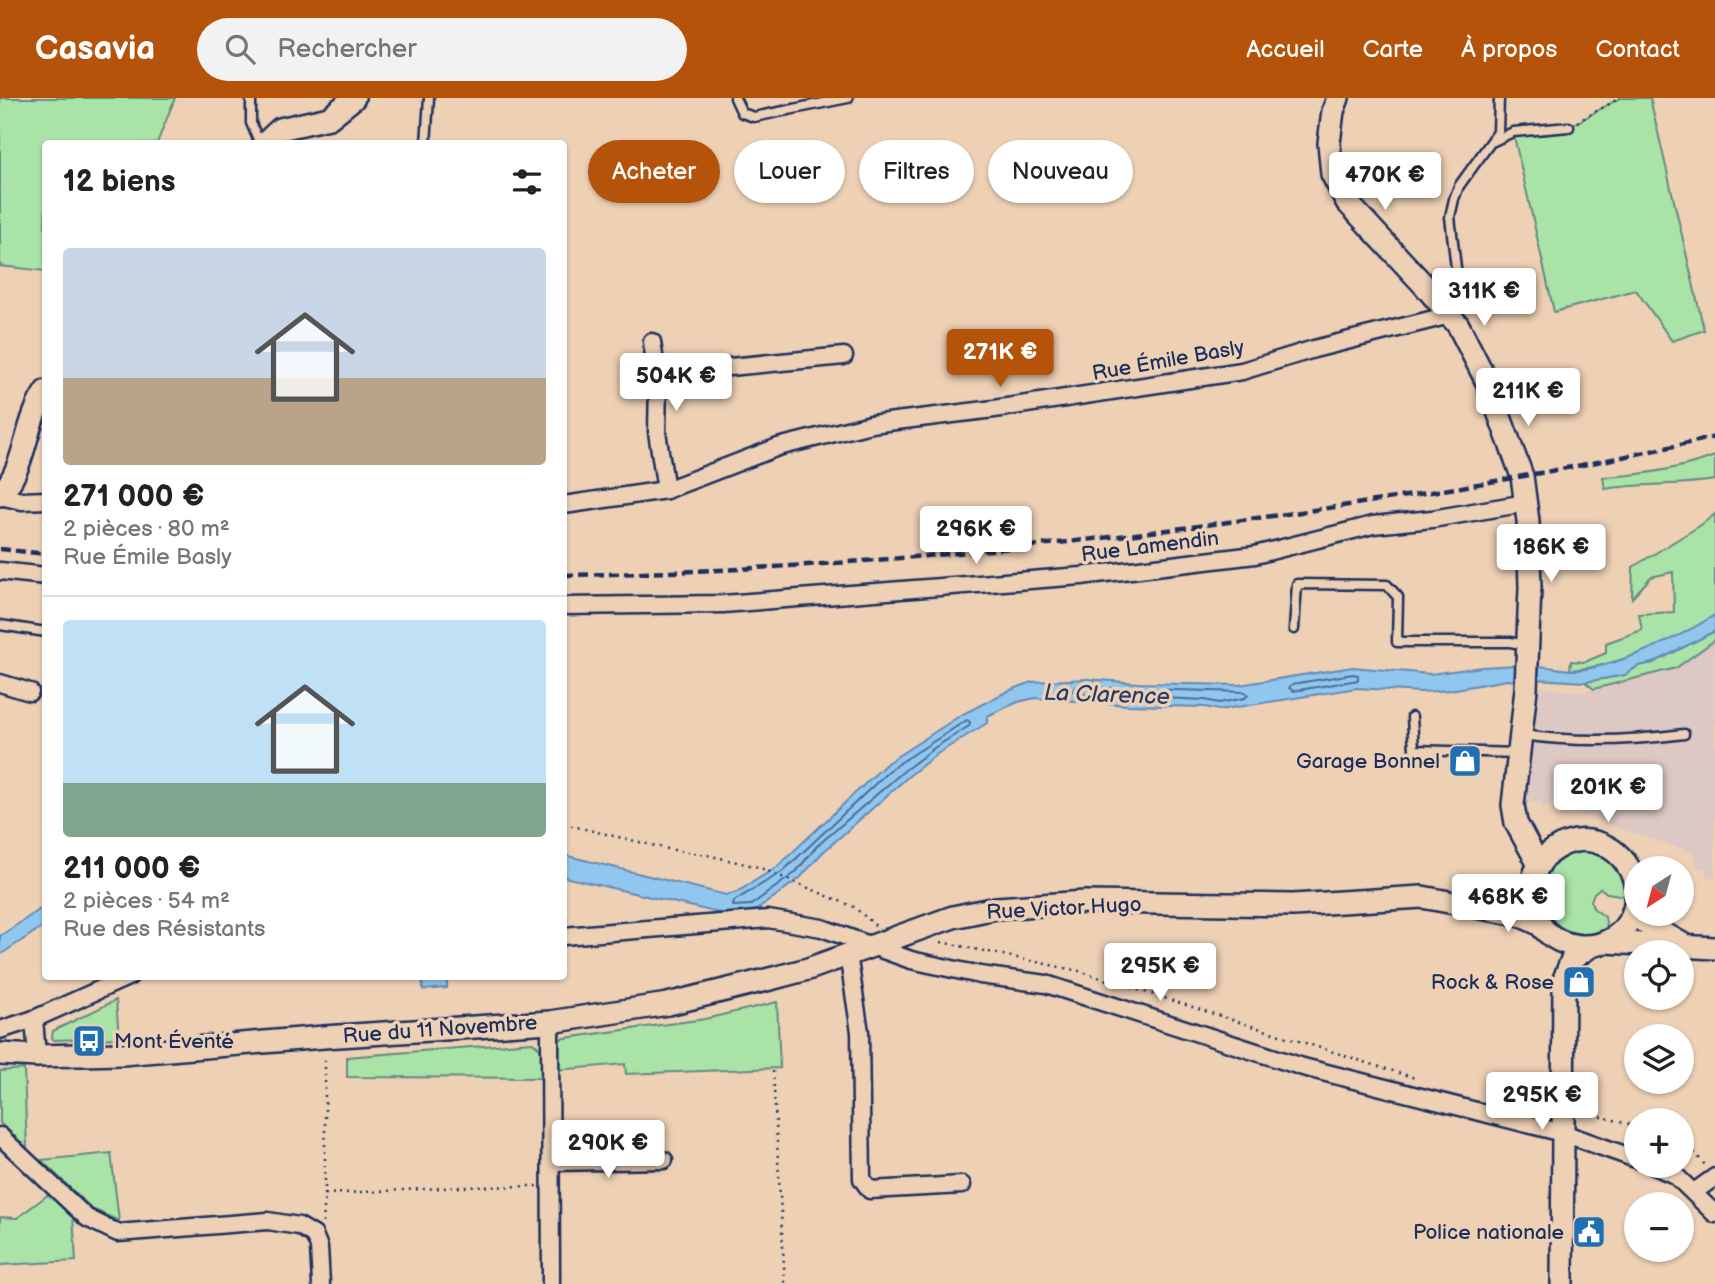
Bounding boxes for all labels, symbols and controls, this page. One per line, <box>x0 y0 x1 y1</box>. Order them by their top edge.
search box <box>197 18 687 81</box>
text: Casavia <box>35 29 155 69</box>
icon: search <box>221 30 259 68</box>
text: Rechercher <box>277 34 417 65</box>
text: Accueil <box>1246 35 1325 64</box>
text: Carte <box>1363 35 1423 64</box>
text: À propos <box>1461 35 1557 64</box>
text: Contact <box>1595 35 1680 64</box>
chip: Acheter <box>588 140 720 203</box>
chip: Louer <box>734 140 845 203</box>
chip: Filtres <box>859 140 974 203</box>
chip: Nouveau <box>988 140 1133 203</box>
pin: 470K € <box>1328 152 1442 212</box>
text: 470K € <box>1345 161 1425 189</box>
icon: filters <box>508 163 546 201</box>
text: 12 biens <box>63 164 175 200</box>
pin: 311K € <box>1427 268 1541 328</box>
text: 311K € <box>1448 277 1520 305</box>
icon: home <box>242 294 368 420</box>
pin: 271K € <box>943 330 1057 389</box>
street label: Rue Émile Basly <box>1090 335 1247 386</box>
text: 271K € <box>963 338 1037 366</box>
pin: 504K € <box>619 354 733 413</box>
text: 504K € <box>636 362 716 390</box>
pin: 211K € <box>1471 368 1585 428</box>
text: 211K € <box>1492 377 1564 405</box>
text: 271 000 € <box>63 479 204 515</box>
pin: 296K € <box>919 506 1033 566</box>
text: 2 pièces · 80 m² <box>63 515 230 543</box>
text: 296K € <box>936 515 1016 543</box>
pin: 186K € <box>1494 524 1608 584</box>
street label: Rue Lamendin <box>1080 526 1220 567</box>
text: 186K € <box>1513 533 1589 561</box>
text: Rue Émile Basly <box>63 543 232 571</box>
icon: home <box>242 666 368 792</box>
water label: La Clarence <box>1044 679 1170 711</box>
shop icon: Garage Bonnel <box>1446 742 1484 780</box>
place label: Garage Bonnel <box>1296 749 1440 774</box>
pin: 201K € <box>1551 764 1665 824</box>
text: 201K € <box>1570 773 1646 801</box>
text: 211 000 € <box>63 851 201 887</box>
north arrow <box>1624 856 1694 926</box>
map controls <box>1624 856 1694 1262</box>
pin: 468K € <box>1451 874 1565 934</box>
text: 468K € <box>1468 883 1548 911</box>
text: 2 pièces · 54 m² <box>63 887 230 915</box>
street label: Rue Victor Hugo <box>986 892 1142 925</box>
text: Rue des Résistants <box>63 915 265 943</box>
button: locate <box>1624 940 1694 1010</box>
pin: 295K € <box>1103 944 1217 1003</box>
text: 295K € <box>1120 952 1200 980</box>
shop icon: Rock & Rose <box>1560 963 1598 1001</box>
place label: Rock & Rose <box>1431 970 1554 995</box>
street label: Rue du 11 Novembre <box>342 1010 538 1049</box>
bus stop icon: Mont Éventé <box>70 1022 108 1060</box>
button: layers <box>1624 1024 1694 1094</box>
place label: Mont Éventé <box>114 1029 234 1054</box>
pin: 295K € <box>1485 1072 1599 1132</box>
text: 295K € <box>1502 1081 1582 1109</box>
button: + <box>1624 1108 1694 1178</box>
pin: 290K € <box>551 1121 665 1180</box>
text: 290K € <box>568 1129 648 1157</box>
button: − <box>1624 1192 1694 1262</box>
public building icon: Police nationale <box>1570 1213 1608 1251</box>
place label: Police nationale <box>1413 1220 1564 1245</box>

